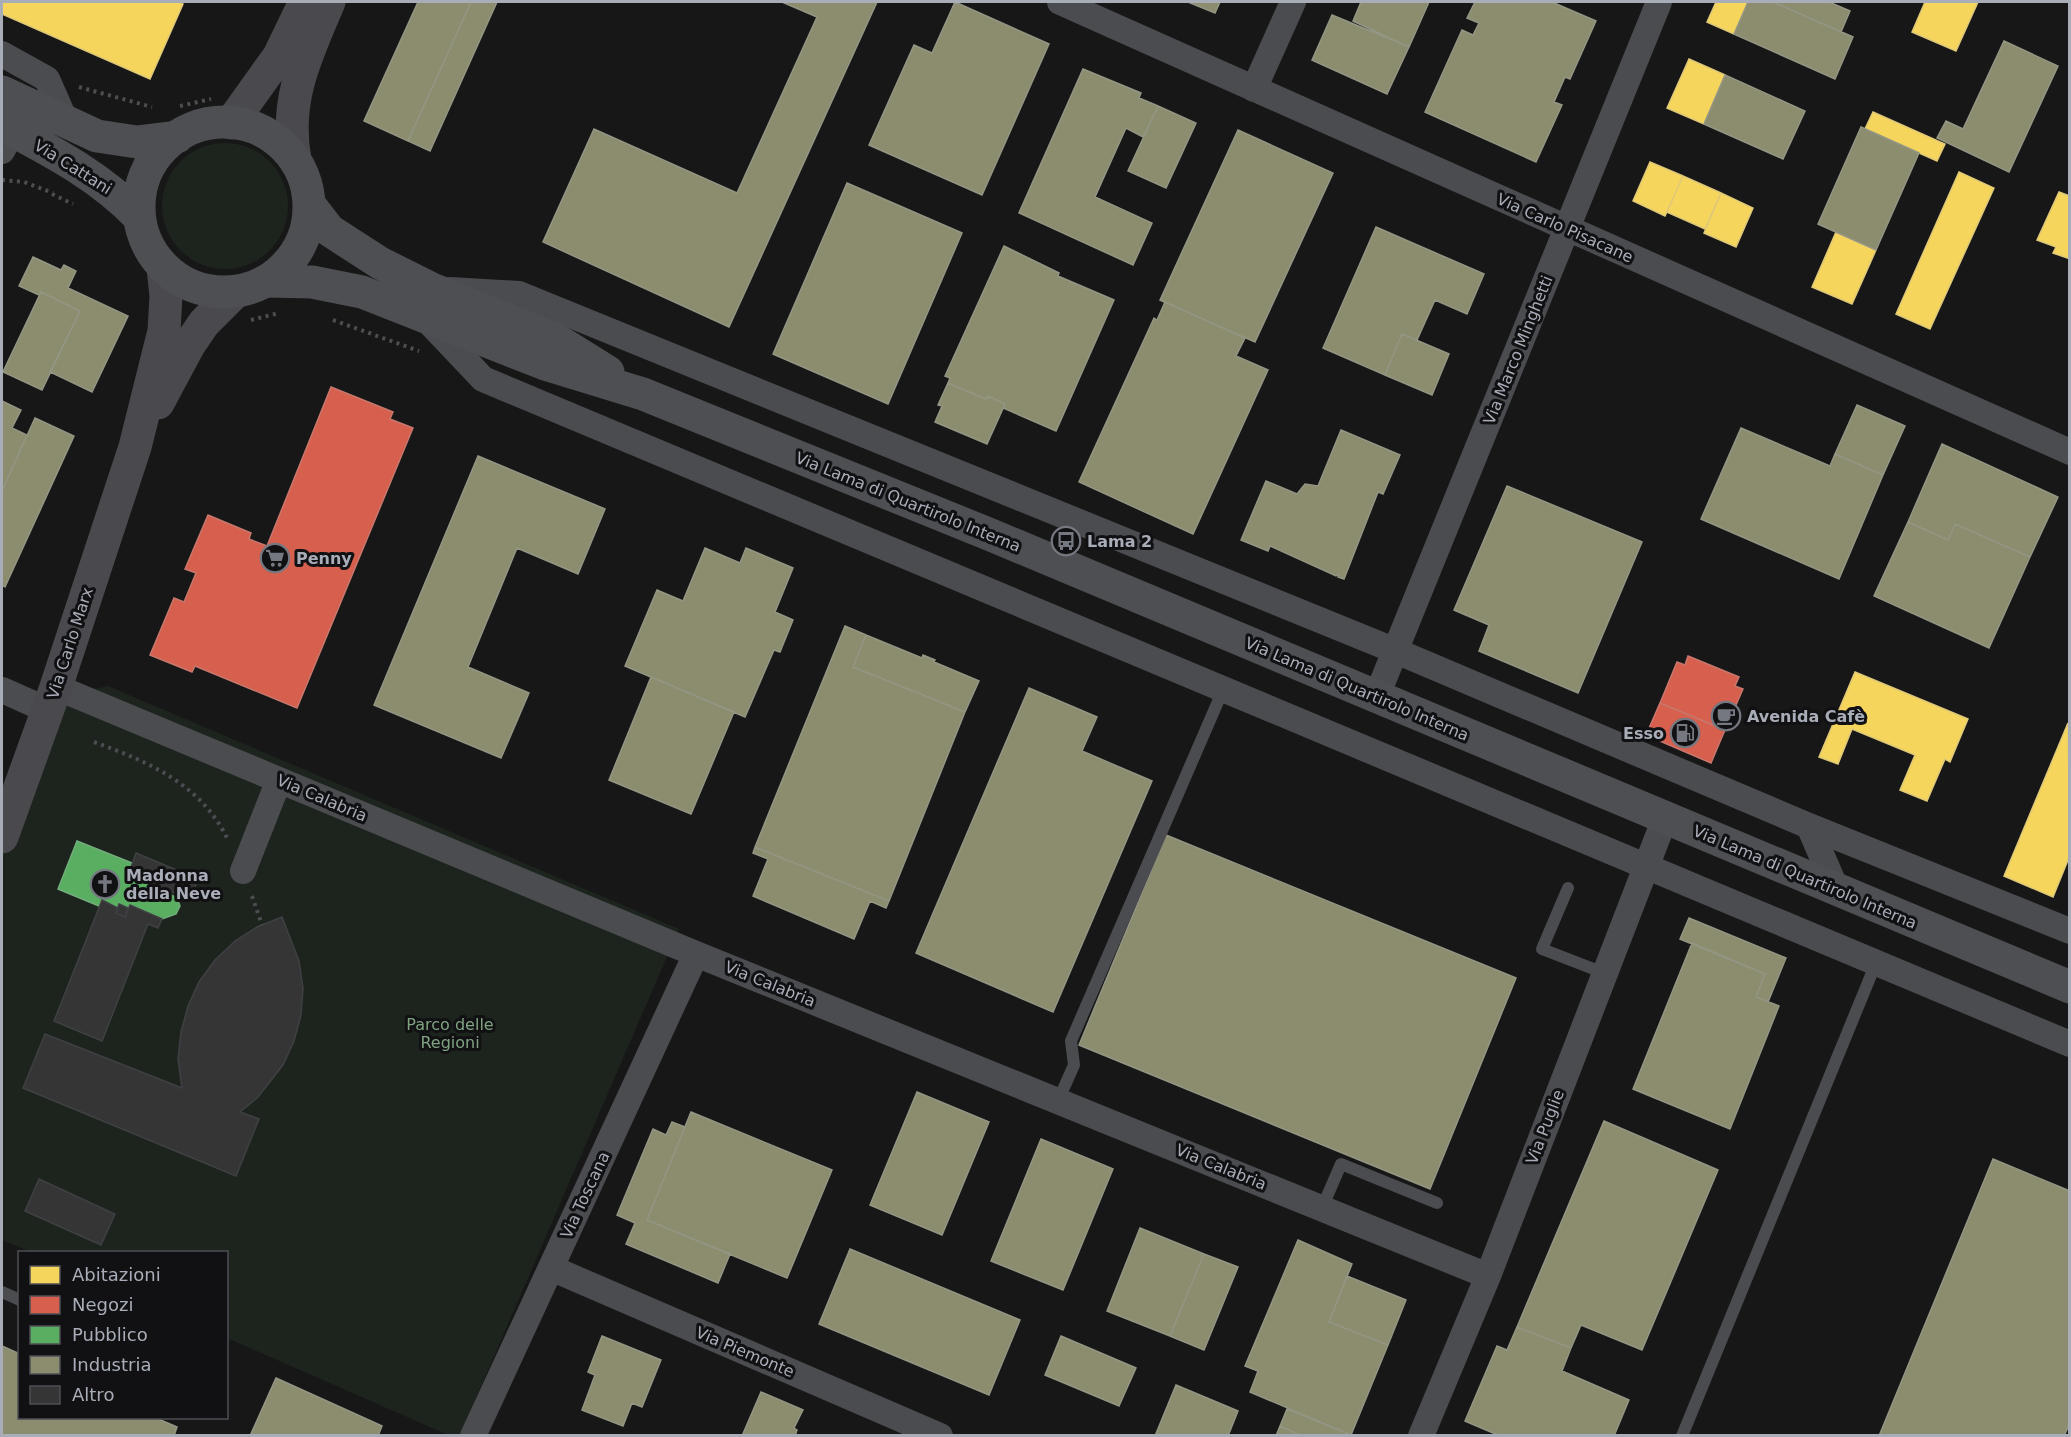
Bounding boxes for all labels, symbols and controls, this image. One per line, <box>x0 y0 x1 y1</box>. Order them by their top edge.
street label: Via Cattani <box>31 136 115 198</box>
street label: Via Carlo Pisacane <box>1494 189 1636 267</box>
street label: Via Marco Minghetti <box>1479 273 1557 427</box>
street label: Via Lama di Quartirolo Interna <box>793 448 1023 556</box>
bus stop icon: Lama 2 <box>1050 525 1082 557</box>
place label: Lama 2 <box>1087 532 1152 551</box>
supermarket icon: Penny <box>259 542 291 574</box>
place label: Penny <box>296 549 352 568</box>
street label: Via Carlo Marx <box>43 585 97 701</box>
street label: Via Lama di Quartirolo Interna <box>1242 633 1472 745</box>
cafe icon: Avenida Cafè <box>1710 700 1742 732</box>
place label: Avenida Cafè <box>1747 707 1865 726</box>
fuel station icon: Esso <box>1669 717 1701 749</box>
place label: Esso <box>1623 724 1664 743</box>
street label: Via Calabria <box>274 770 370 826</box>
street label: Via Lama di Quartirolo Interna <box>1690 821 1920 933</box>
place label: Madonna della Neve <box>126 866 221 903</box>
church icon: Madonna della Neve <box>89 868 121 900</box>
street label: Via Calabria <box>722 957 818 1011</box>
park label: Parco delle Regioni <box>406 1015 494 1052</box>
street label: Via Puglie <box>1522 1087 1568 1167</box>
street label: Via Calabria <box>1173 1140 1269 1194</box>
street label: Via Toscana <box>557 1149 613 1241</box>
legend <box>18 1251 228 1419</box>
text: Abitazioni <box>72 1264 161 1285</box>
text: Negozi <box>72 1294 133 1315</box>
street label: Via Piemonte <box>693 1323 797 1381</box>
text: Pubblico <box>72 1324 148 1345</box>
text: Industria <box>72 1354 151 1375</box>
text: Altro <box>72 1384 114 1405</box>

